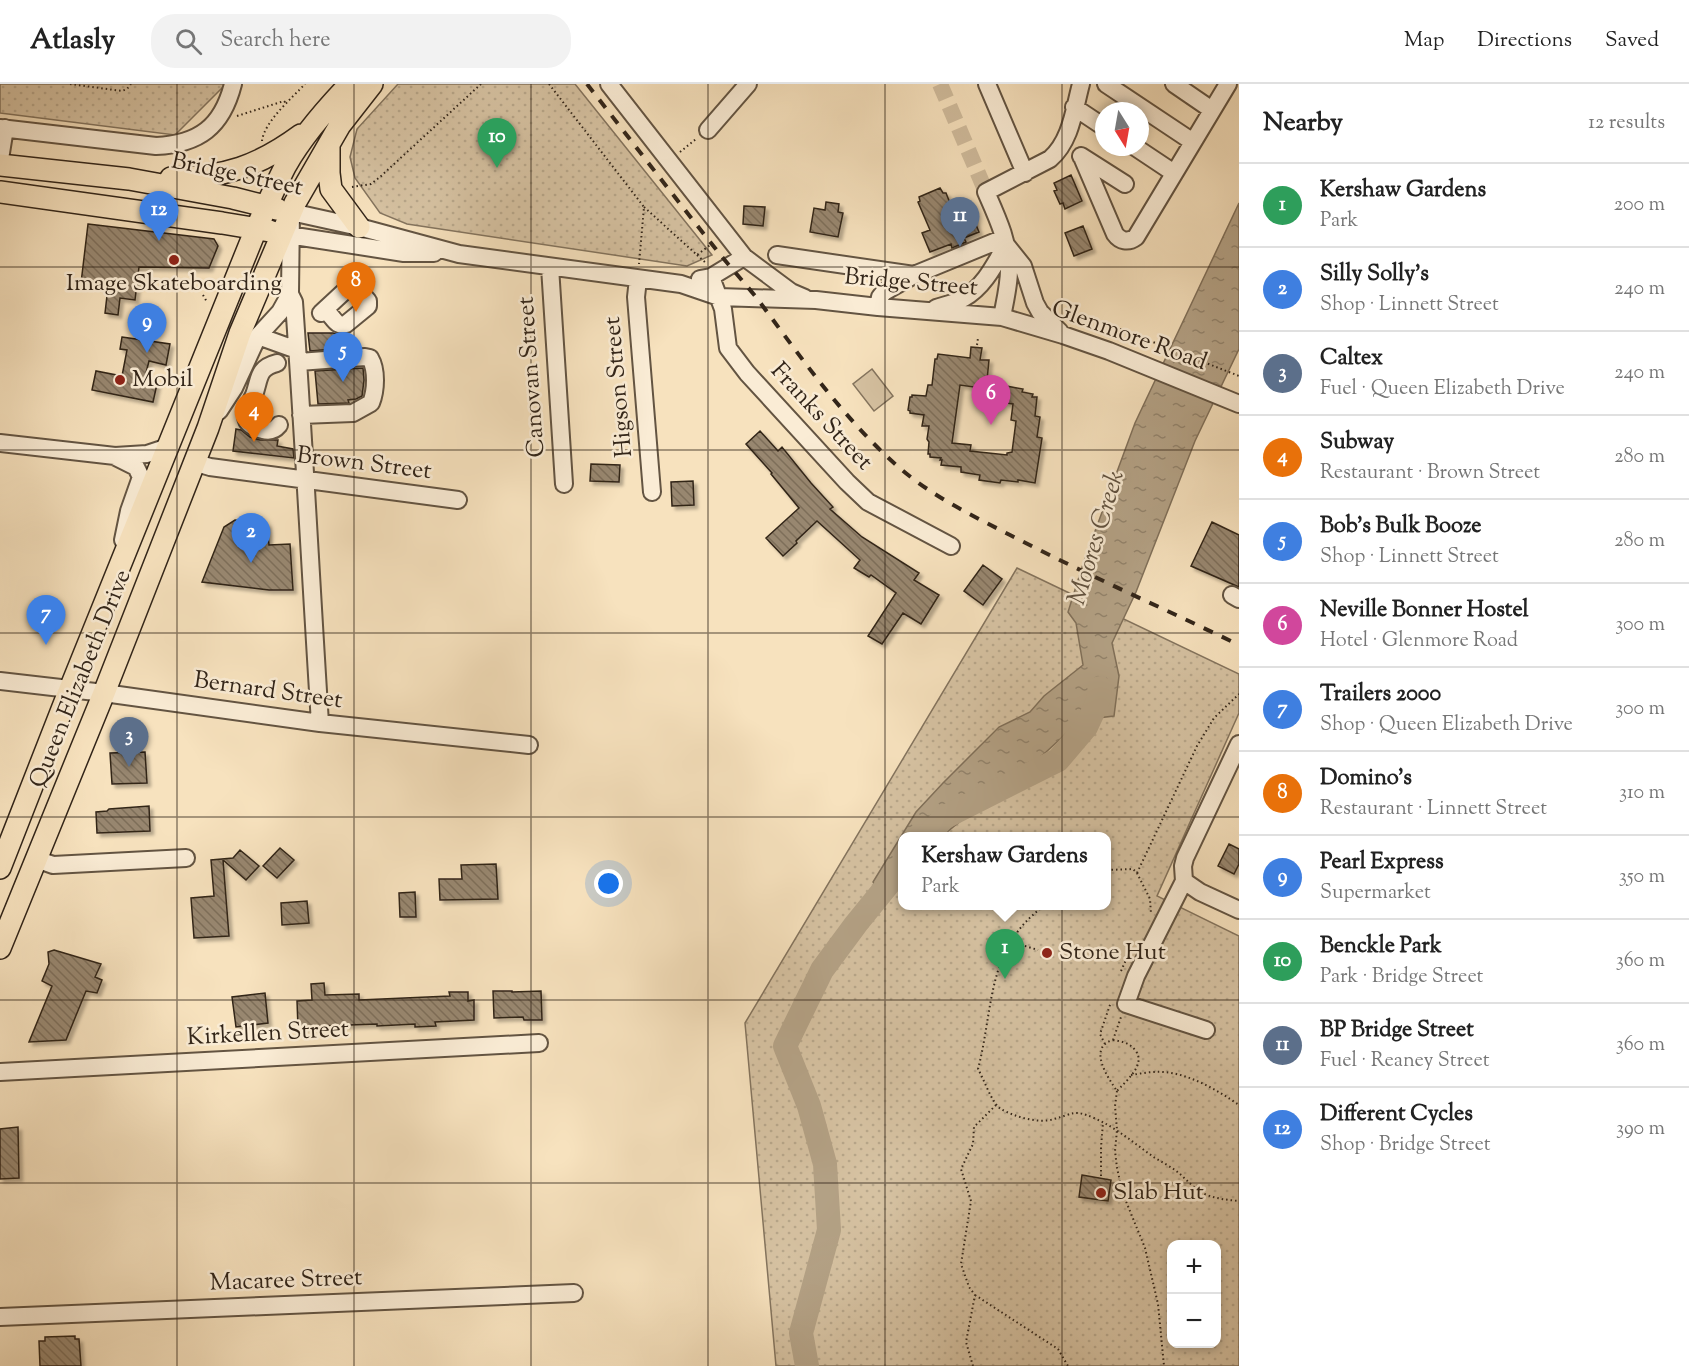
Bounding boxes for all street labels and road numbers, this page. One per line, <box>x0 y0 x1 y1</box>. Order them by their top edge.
street label: Bridge Street <box>168 144 306 206</box>
street label: Bridge Street <box>843 260 979 306</box>
street label: Glenmore Road <box>1046 292 1212 380</box>
street label: Canovan Street <box>509 295 555 459</box>
street label: Higson Street <box>596 315 642 459</box>
street label: Franks Street <box>762 355 880 479</box>
street label: Brown Street <box>295 439 433 489</box>
street label: Queen Elizabeth Drive <box>22 565 140 793</box>
street label: Bernard Street <box>191 664 345 718</box>
street label: Kirkellen Street <box>186 1013 350 1055</box>
street label: Macaree Street <box>209 1261 363 1301</box>

